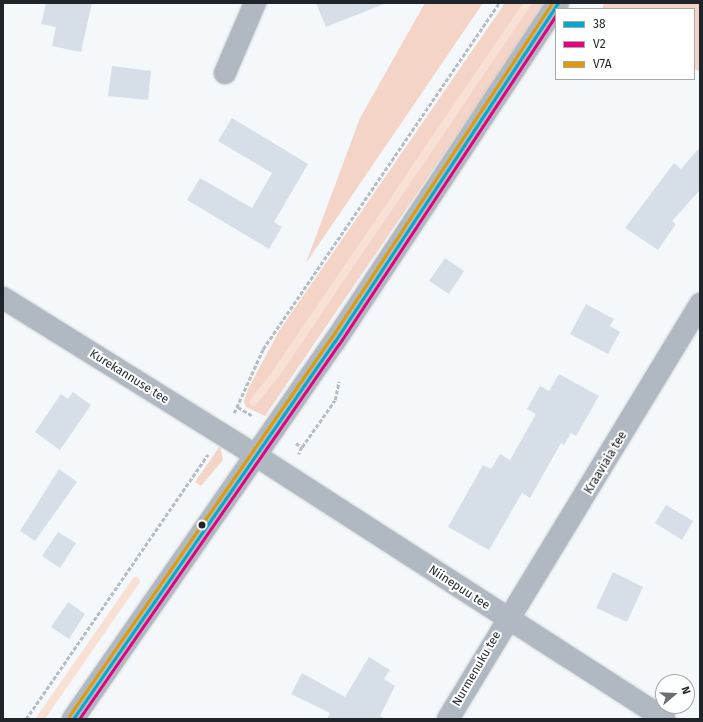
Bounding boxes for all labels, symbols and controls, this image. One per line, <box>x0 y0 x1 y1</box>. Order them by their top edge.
legend <box>555 8 695 80</box>
text: 38 <box>593 17 606 31</box>
text: V2 <box>593 37 606 51</box>
text: V7A <box>593 57 612 71</box>
street label: Kurekannuse tee <box>87 347 171 407</box>
street label: Kraaviaia tee <box>582 429 630 497</box>
unlabelled marker <box>197 520 207 530</box>
street label: Niinepuu tee <box>426 563 492 613</box>
street label: Nurmenuku tee <box>450 629 504 709</box>
north arrow <box>655 674 695 714</box>
text: N <box>679 685 693 696</box>

